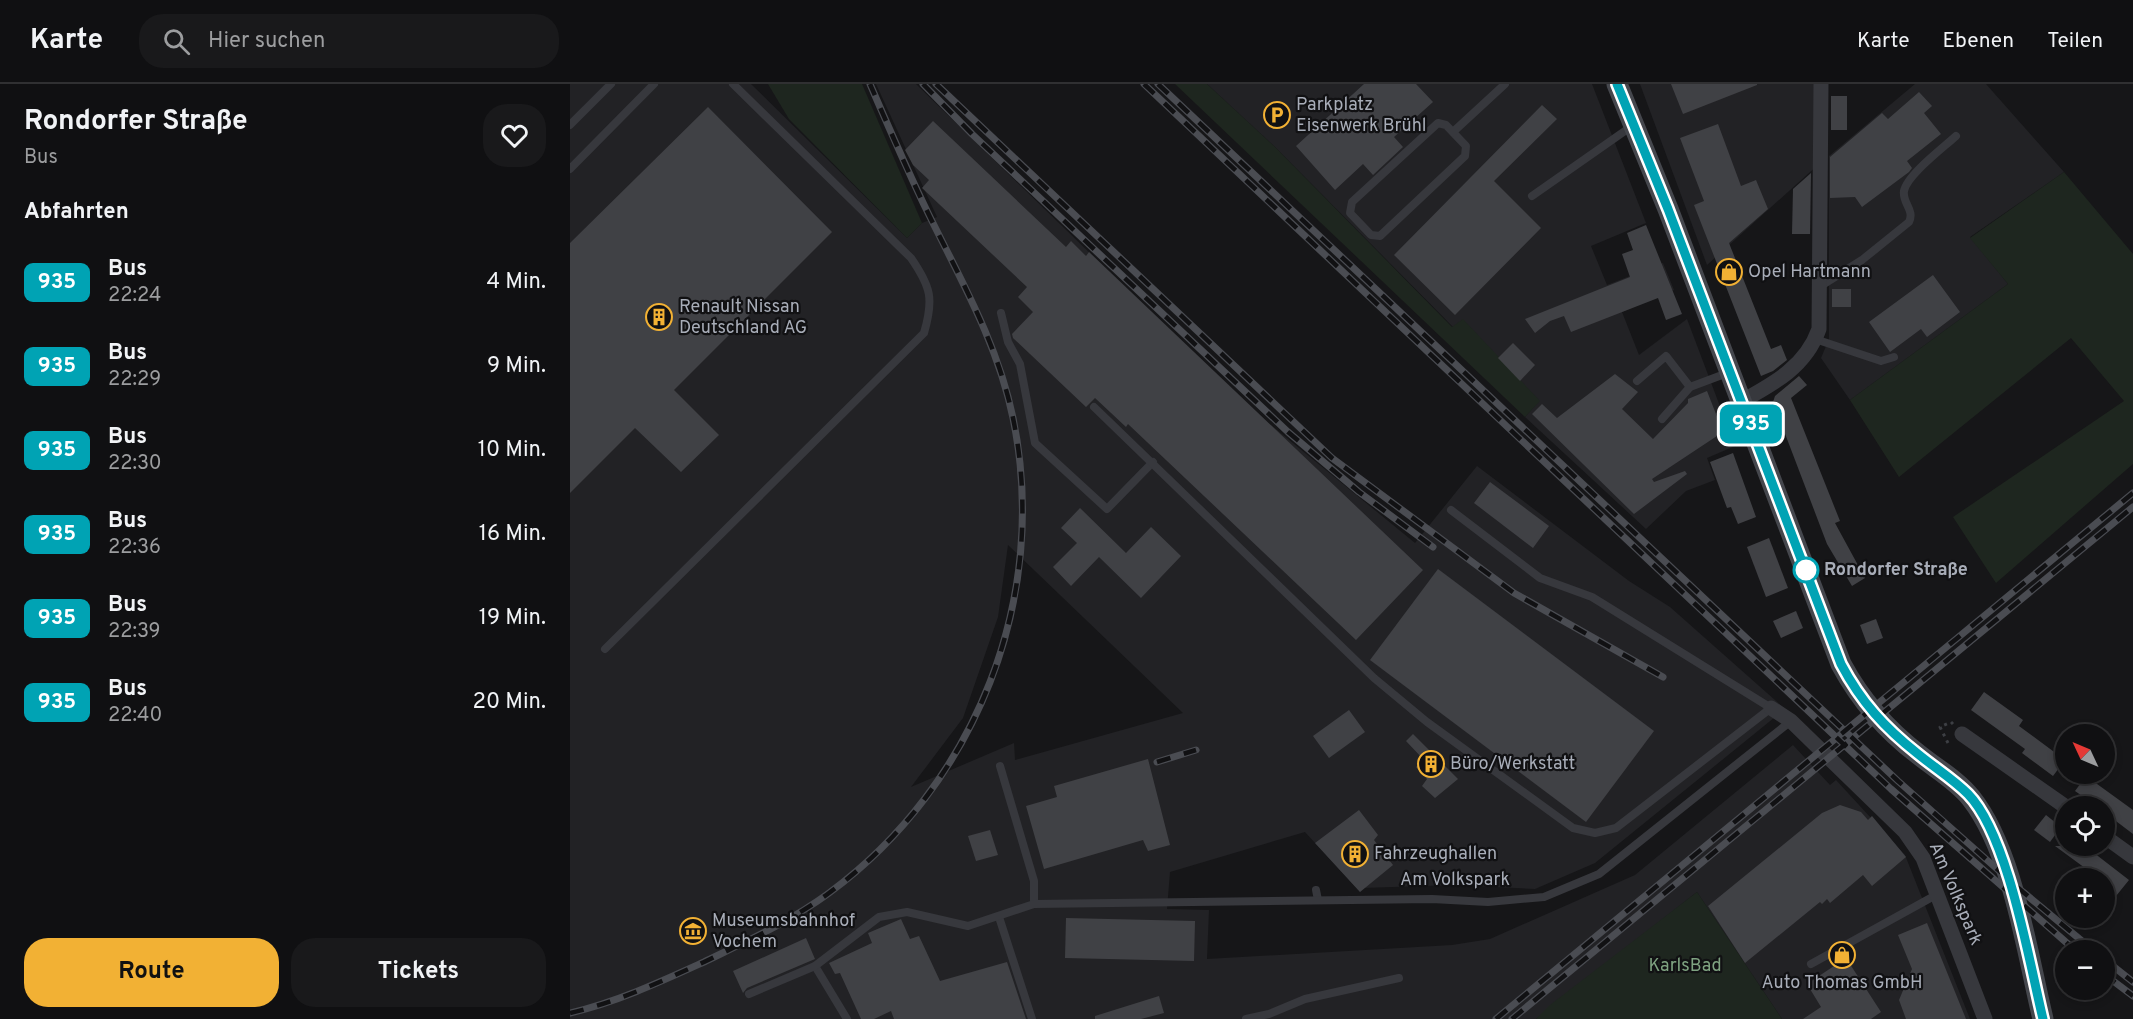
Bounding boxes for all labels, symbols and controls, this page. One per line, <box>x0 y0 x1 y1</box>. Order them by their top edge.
search box <box>139 14 559 68</box>
text: Karte <box>30 23 103 59</box>
icon: search <box>160 25 193 58</box>
text: Hier suchen <box>208 28 325 55</box>
text: Karte <box>1857 28 1909 55</box>
text: Ebenen <box>1942 28 2014 55</box>
text: Teilen <box>2047 28 2103 55</box>
place label: Parkplatz Eisenwerk Brühl <box>1296 94 1427 138</box>
parking icon: Parkplatz Eisenwerk Brühl <box>1262 100 1292 130</box>
text: Rondorfer Straße <box>24 104 248 140</box>
button: heart <box>483 104 546 167</box>
text: Bus <box>24 145 58 171</box>
text: Abfahrten <box>24 199 129 226</box>
text: Bus <box>108 256 147 283</box>
shop icon: Opel Hartmann <box>1714 257 1744 287</box>
place label: Opel Hartmann <box>1748 261 1871 284</box>
text: 935 <box>38 269 76 296</box>
text: 4 Min. <box>486 269 546 296</box>
text: 22:24 <box>108 283 161 309</box>
place label: Renault Nissan Deutschland AG <box>679 296 807 340</box>
building icon: Renault Nissan Deutschland AG <box>644 302 674 332</box>
text: Bus <box>108 340 147 367</box>
text: 935 <box>38 353 76 380</box>
text: 9 Min. <box>487 353 546 380</box>
text: 22:29 <box>108 367 161 393</box>
line badge: 935 <box>1716 404 1786 444</box>
text: 935 <box>1732 411 1770 438</box>
text: Bus <box>108 424 147 451</box>
text: 935 <box>38 437 76 464</box>
text: 10 Min. <box>478 437 546 464</box>
text: 22:30 <box>108 451 162 477</box>
text: Bus <box>108 508 147 535</box>
text: 935 <box>38 521 76 548</box>
text: 16 Min. <box>479 521 546 548</box>
text: 22:36 <box>108 535 161 561</box>
marker: Rondorfer Straße <box>1793 557 1819 583</box>
place label: Rondorfer Straße <box>1824 559 1968 582</box>
text: Bus <box>108 592 147 619</box>
text: 935 <box>38 605 76 632</box>
text: 19 Min. <box>479 605 546 632</box>
text: 22:39 <box>108 619 161 645</box>
text: Bus <box>108 676 147 703</box>
text: 935 <box>38 689 76 716</box>
text: 20 Min. <box>472 689 546 716</box>
text: 22:40 <box>108 703 162 729</box>
north arrow <box>2055 724 2115 784</box>
map controls <box>2055 724 2115 1000</box>
building icon: Büro/Werkstatt <box>1416 749 1446 779</box>
place label: Büro/Werkstatt <box>1450 753 1575 776</box>
button: locate <box>2055 796 2115 856</box>
building icon: Fahrzeughallen <box>1340 839 1370 869</box>
street label: Am Volkspark <box>1923 839 1987 949</box>
place label: Fahrzeughallen <box>1374 843 1497 866</box>
button: + <box>2055 868 2115 928</box>
street label: Am Volkspark <box>1400 869 1510 892</box>
place label: Museumsbahnhof Vochem <box>712 910 855 954</box>
museum icon: Museumsbahnhof Vochem <box>678 916 708 946</box>
button: Route <box>24 938 279 1007</box>
button: Tickets <box>291 938 546 1007</box>
shop icon: Auto Thomas GmbH <box>1827 940 1857 970</box>
button: − <box>2055 940 2115 1000</box>
park label: KarlsBad <box>1648 955 1722 978</box>
place label: Auto Thomas GmbH <box>1761 972 1923 995</box>

